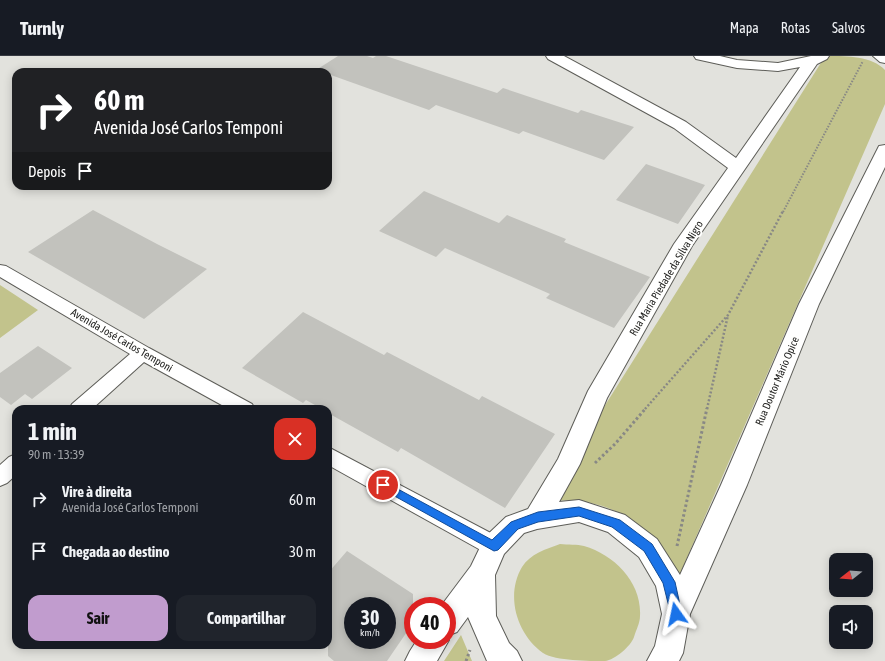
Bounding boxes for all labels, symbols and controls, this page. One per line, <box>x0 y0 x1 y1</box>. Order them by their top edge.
text: Turnly <box>20 17 64 39</box>
text: Mapa <box>730 20 759 36</box>
text: Rotas <box>781 20 810 36</box>
text: Salvos <box>832 20 865 36</box>
icon: right <box>28 84 80 136</box>
text: 60 m <box>94 84 144 116</box>
text: Avenida José Carlos Temponi <box>94 117 283 138</box>
icon: arrive <box>74 160 96 182</box>
text: Depois <box>28 163 66 180</box>
street label: Rua Maria Piedade da Silva Nigro <box>627 218 705 338</box>
street label: Avenida José Carlos Temponi <box>69 306 175 374</box>
street label: Rua Doutor Mário Opice <box>753 335 801 427</box>
text: 1 min <box>28 418 77 445</box>
button: close <box>274 418 316 460</box>
text: 90 m · 13:39 <box>28 447 84 462</box>
pin <box>366 468 400 502</box>
icon: arrive <box>372 474 394 496</box>
text: Vire à direita <box>62 483 132 500</box>
icon: right <box>28 488 50 510</box>
text: 60 m <box>289 491 316 508</box>
text: Avenida José Carlos Temponi <box>62 500 199 515</box>
icon: arrive <box>28 540 50 562</box>
text: Chegada ao destino <box>62 543 170 560</box>
text: 30 m <box>289 543 316 560</box>
north arrow <box>829 553 873 597</box>
map controls <box>829 553 873 649</box>
position arrow <box>655 593 697 635</box>
button: Sair <box>28 595 168 641</box>
button: Compartilhar <box>176 595 316 641</box>
speed limit sign: 40 <box>404 597 456 649</box>
button: sound <box>829 605 873 649</box>
text: 30 <box>361 606 379 629</box>
text: km/h <box>360 627 380 638</box>

